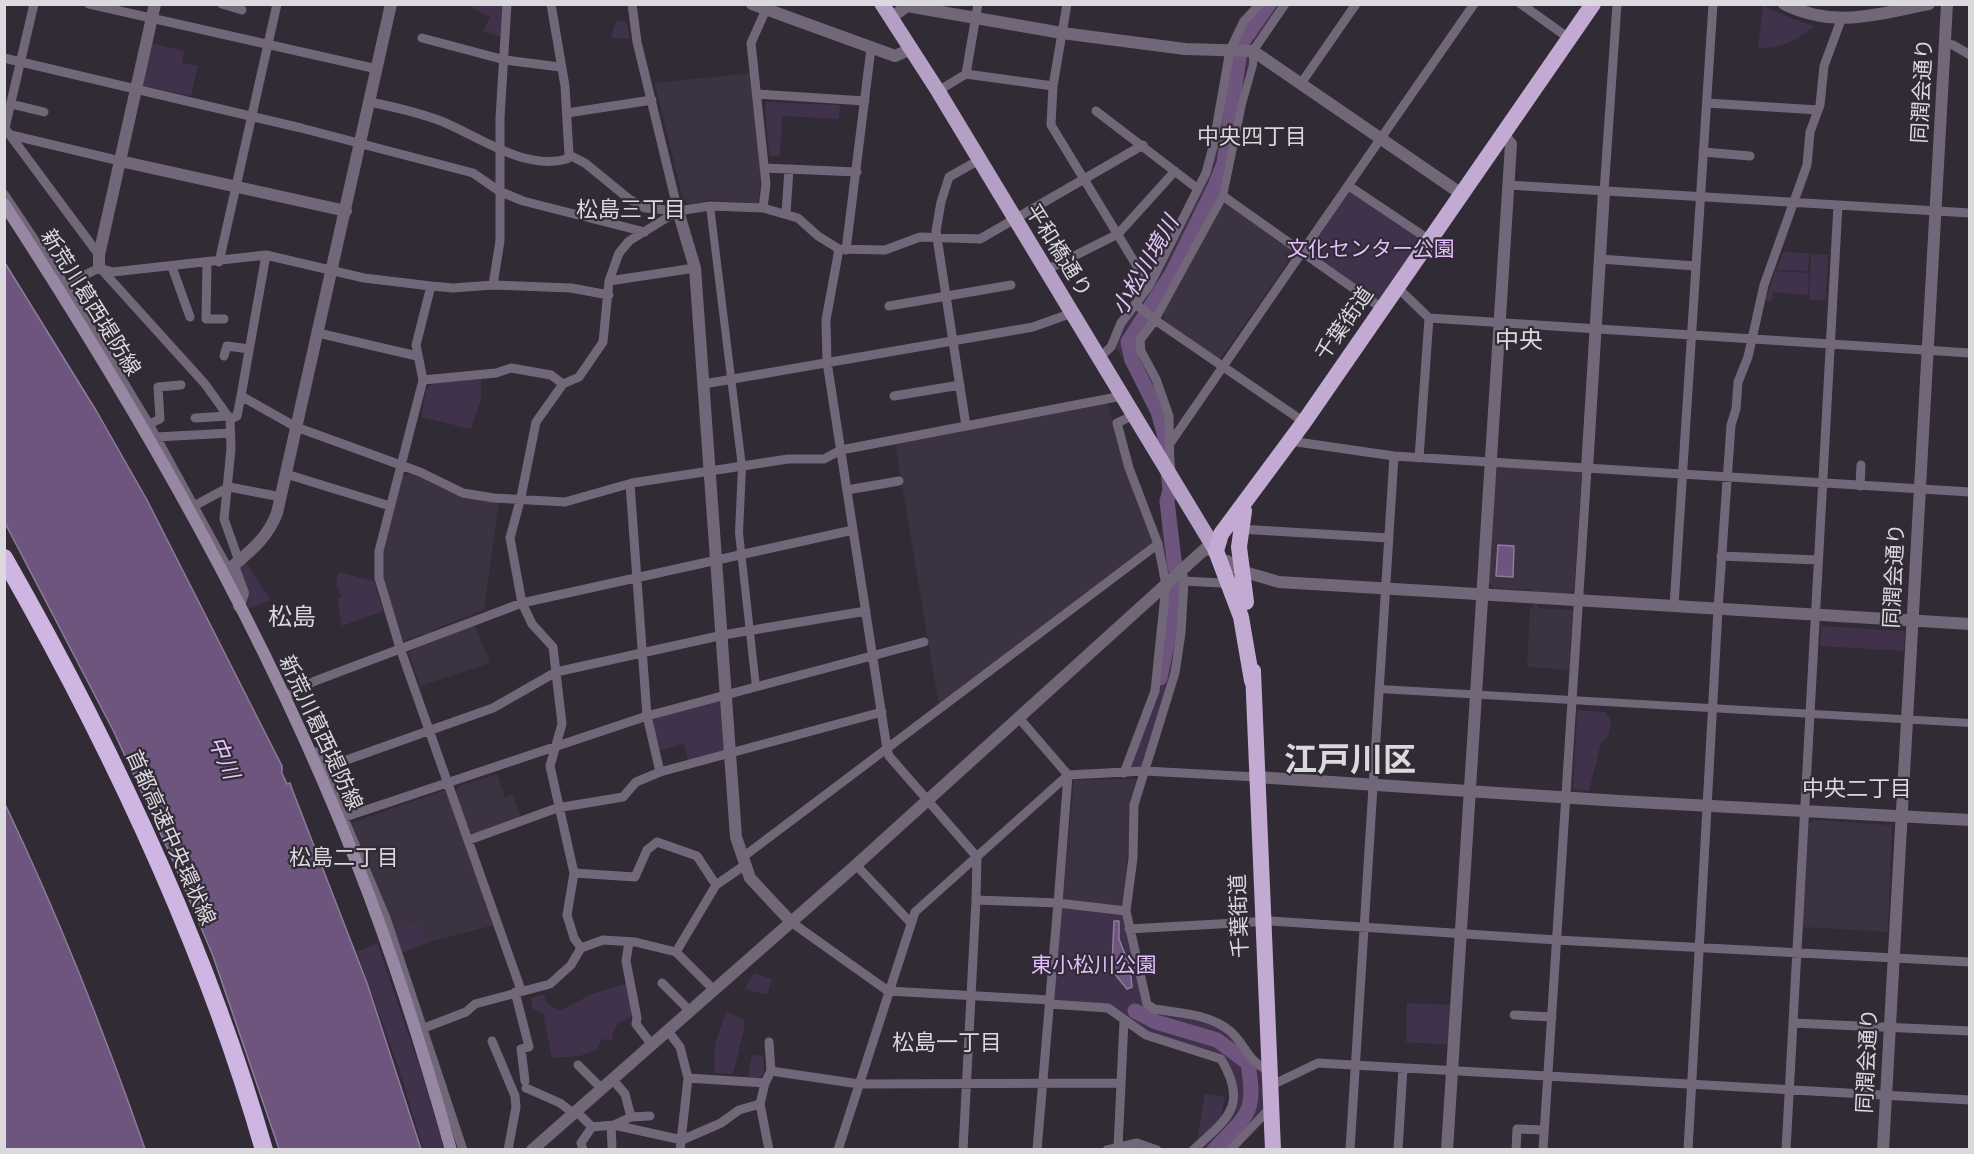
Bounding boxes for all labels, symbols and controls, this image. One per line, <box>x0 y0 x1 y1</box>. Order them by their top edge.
street label: 同潤会通り <box>1908 38 1938 144</box>
district label: 中央四丁目 <box>1197 125 1307 151</box>
district label: 松島三丁目 <box>576 198 686 224</box>
street label: 平和橋通り <box>1019 200 1097 302</box>
water label: 小松川境川 <box>1107 212 1185 320</box>
street label: 新荒川葛西堤防線 <box>35 225 145 381</box>
park label: 文化センター公園 <box>1287 237 1455 263</box>
street label: 千葉街道 <box>1311 282 1379 366</box>
district label: 中央 <box>1495 327 1543 355</box>
street label: 同潤会通り <box>1880 523 1910 629</box>
district label: 松島 <box>268 604 316 632</box>
street label: 新荒川葛西堤防線 <box>273 652 367 814</box>
water label: 中川 <box>202 733 244 783</box>
district label: 江戸川区 <box>1284 742 1416 782</box>
street label: 首都高速中央環状線 <box>120 747 220 929</box>
district label: 中央二丁目 <box>1802 777 1912 803</box>
district label: 松島二丁目 <box>289 846 399 872</box>
street label: 千葉街道 <box>1226 874 1254 958</box>
park label: 東小松川公園 <box>1031 953 1157 979</box>
street label: 同潤会通り <box>1853 1008 1883 1114</box>
district label: 松島一丁目 <box>892 1031 1002 1057</box>

